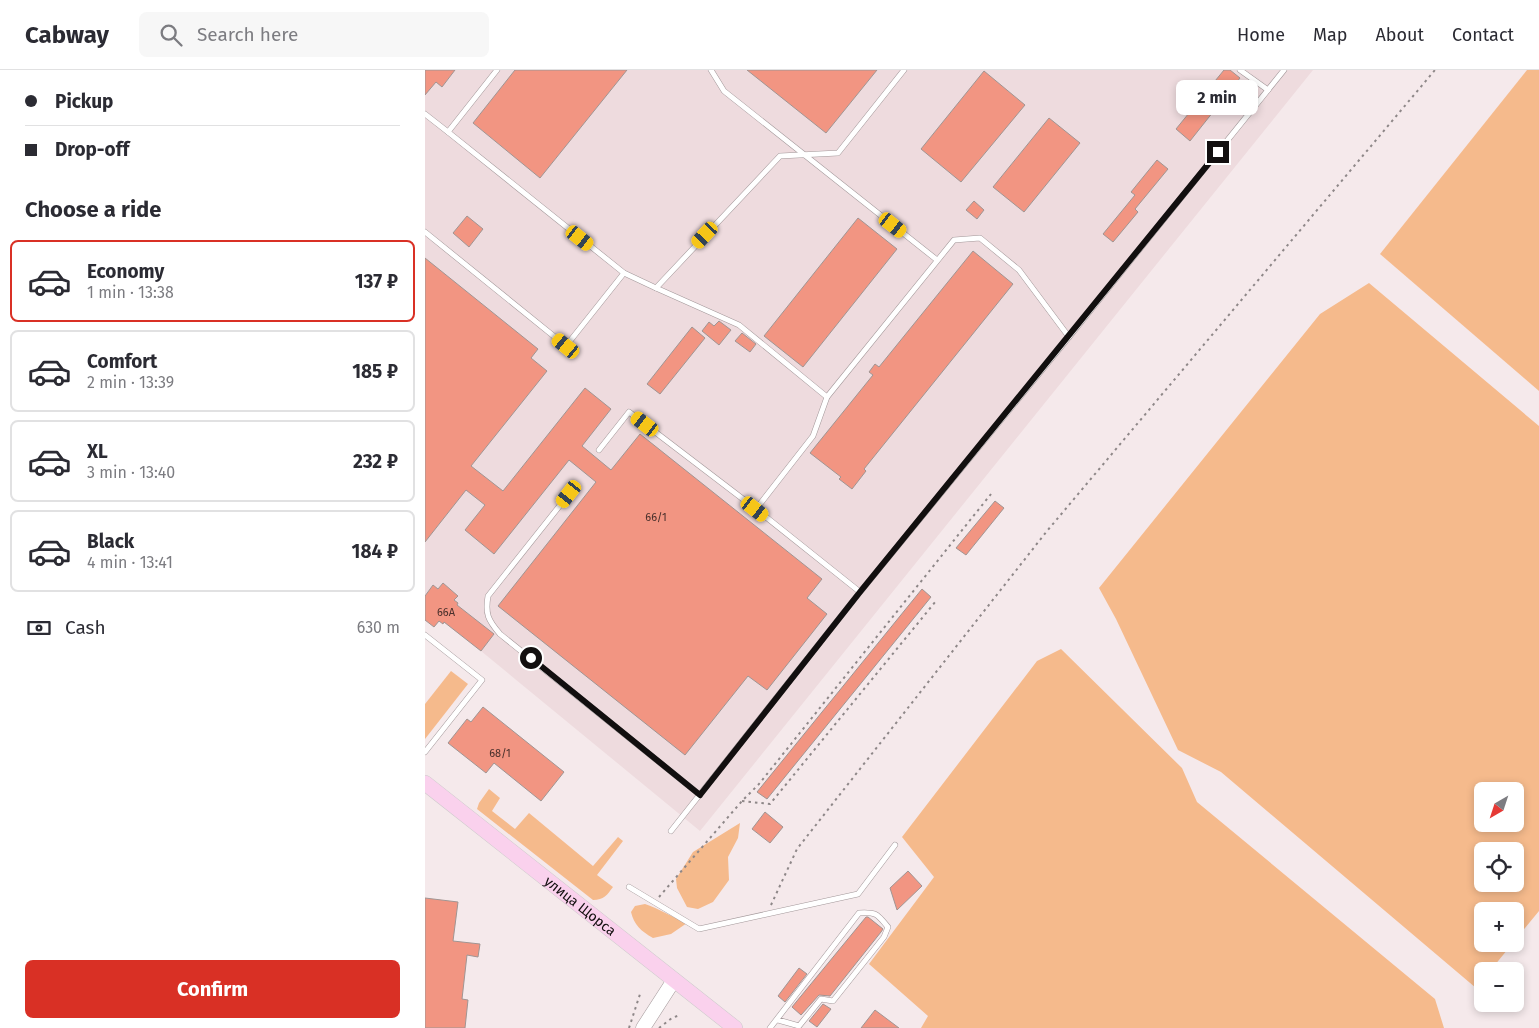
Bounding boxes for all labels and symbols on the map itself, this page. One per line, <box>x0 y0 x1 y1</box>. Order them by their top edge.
callout: 2 min <box>1177 79 1259 114</box>
route end <box>1207 141 1229 163</box>
car <box>876 210 909 240</box>
car <box>689 219 720 251</box>
car <box>563 223 596 253</box>
car <box>549 331 582 361</box>
car <box>628 409 661 439</box>
car <box>553 478 584 510</box>
car <box>738 494 771 524</box>
house number: 66/1 <box>645 511 667 524</box>
house number: 66А <box>437 606 456 619</box>
route start <box>520 647 542 669</box>
house number: 68/1 <box>489 747 511 760</box>
north arrow <box>1474 782 1524 832</box>
street label: улица Щорса <box>541 873 619 940</box>

